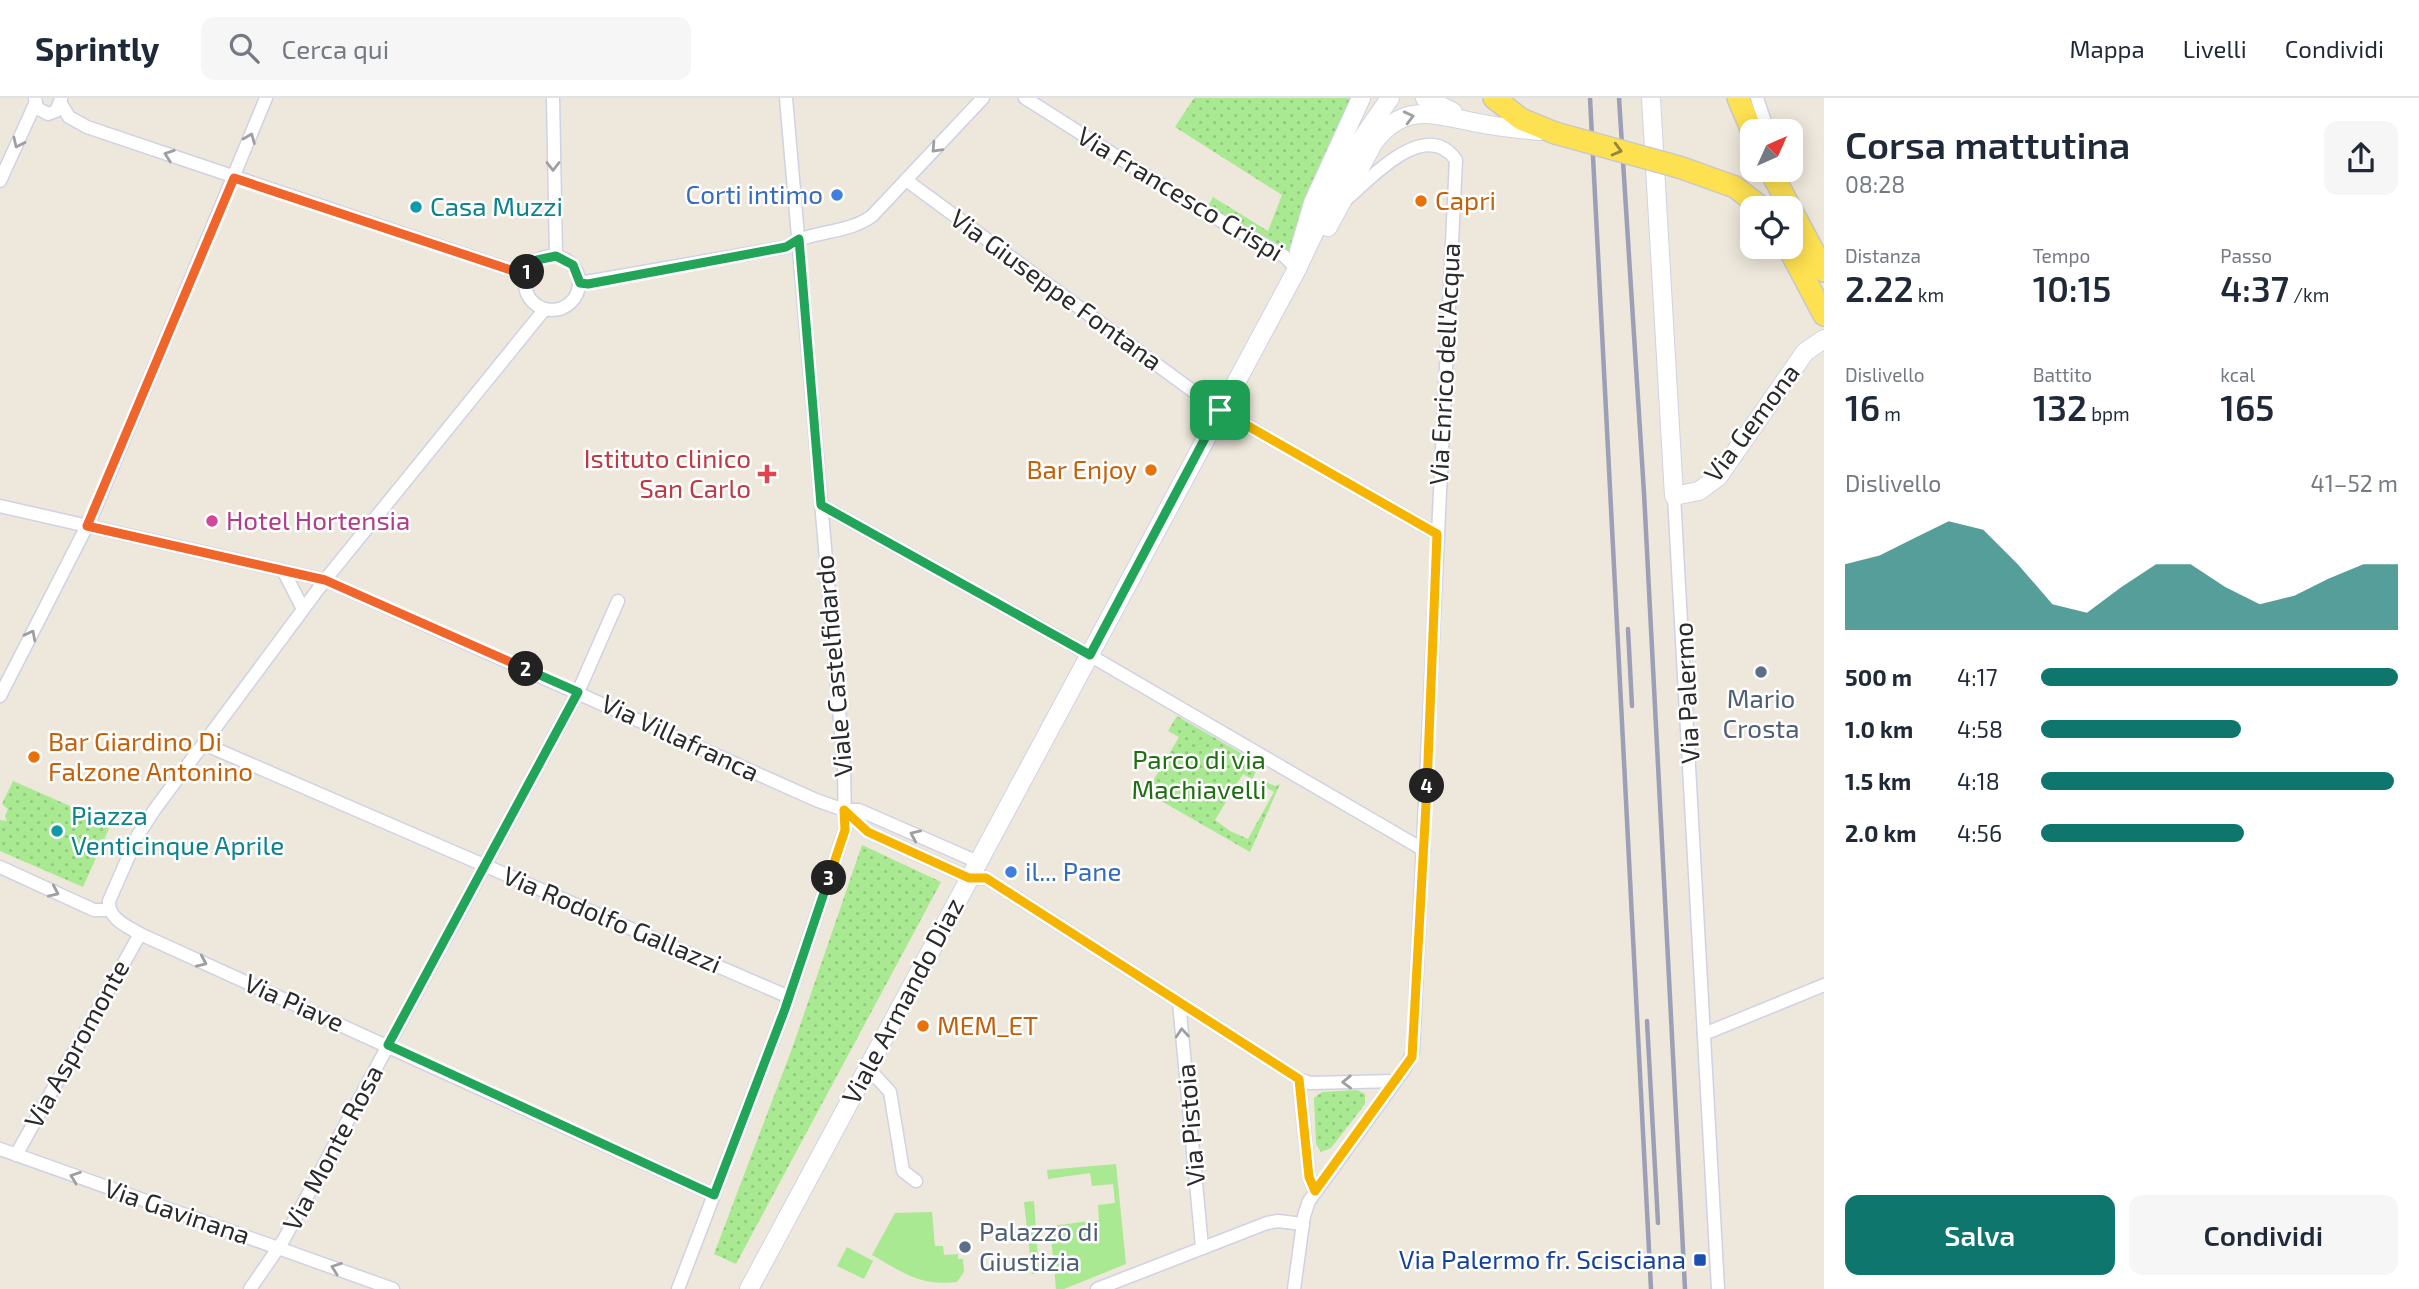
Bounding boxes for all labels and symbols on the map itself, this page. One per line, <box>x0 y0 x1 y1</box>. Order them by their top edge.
one-way arrow <box>1403 111 1415 125</box>
street label: Via Francesco Crispi <box>1072 119 1289 266</box>
north arrow <box>1740 119 1802 182</box>
one-way arrow <box>242 133 256 145</box>
one-way arrow <box>12 136 26 148</box>
one-way arrow <box>932 140 945 153</box>
one-way arrow <box>1610 142 1622 157</box>
one-way arrow <box>164 149 176 163</box>
one-way arrow <box>545 161 561 172</box>
place label: Corti intimo <box>685 178 823 209</box>
place label: Capri <box>1435 184 1496 215</box>
marker: Corti intimo <box>829 187 845 203</box>
place label: Casa Muzzi <box>430 190 563 221</box>
marker: Capri <box>1413 193 1429 209</box>
marker: Casa Muzzi <box>408 199 424 215</box>
street label: Via Giuseppe Fontana <box>945 202 1169 376</box>
street label: Via Enrico dell'Acqua <box>1422 242 1465 486</box>
pin: 1 <box>510 254 544 290</box>
street label: Via Gemona <box>1696 357 1805 487</box>
pin <box>1190 380 1250 440</box>
place label: Istituto clinico San Carlo <box>584 442 751 503</box>
place label: Bar Enjoy <box>1026 453 1137 484</box>
marker: Bar Enjoy <box>1143 462 1159 478</box>
marker: Istituto clinico San Carlo <box>757 464 777 484</box>
place label: Hotel Hortensia <box>226 504 410 535</box>
marker: Hotel Hortensia <box>204 513 220 529</box>
street label: Viale Castelfidardo <box>807 554 858 778</box>
street label: Via Palermo <box>1666 622 1705 765</box>
one-way arrow <box>23 630 37 642</box>
pin: 2 <box>508 652 544 686</box>
marker: Mario Crosta <box>1753 664 1769 680</box>
place label: Mario Crosta <box>1722 682 1800 743</box>
street label: Via Villafranca <box>597 687 764 787</box>
place label: Bar Giardino Di Falzone Antonino <box>48 725 253 786</box>
park label: Parco di via Machiavelli <box>1131 743 1267 804</box>
marker: Bar Giardino Di Falzone Antonino <box>26 749 42 765</box>
pin: 4 <box>1410 768 1444 804</box>
place label: Piazza Venticinque Aprile <box>71 799 284 860</box>
marker: Piazza Venticinque Aprile <box>49 823 65 839</box>
one-way arrow <box>910 829 923 843</box>
place label: il... Pane <box>1025 855 1121 886</box>
street label: Via Rodolfo Gallazzi <box>499 859 726 979</box>
pin: 3 <box>812 860 846 896</box>
marker: il... Pane <box>1003 864 1019 880</box>
one-way arrow <box>46 883 59 897</box>
street label: Viale Armando Diaz <box>834 892 969 1109</box>
street label: Via Aspromonte <box>17 954 135 1133</box>
one-way arrow <box>195 954 208 968</box>
street label: Via Piave <box>240 966 349 1037</box>
place label: MEM_ET <box>937 1009 1038 1040</box>
marker: MEM_ET <box>915 1018 931 1034</box>
one-way arrow <box>1175 1027 1190 1038</box>
street label: Via Monte Rosa <box>275 1059 388 1235</box>
street label: Via Pistoia <box>1169 1063 1210 1188</box>
one-way arrow <box>1341 1074 1352 1090</box>
one-way arrow <box>70 1171 82 1185</box>
street label: Via Gavinana <box>101 1171 254 1250</box>
place label: Palazzo di Giustizia <box>979 1215 1099 1276</box>
marker: Palazzo di Giustizia <box>957 1239 973 1255</box>
place label: Via Palermo fr. Scisciana <box>1399 1243 1686 1274</box>
marker: Via Palermo fr. Scisciana <box>1692 1252 1708 1268</box>
one-way arrow <box>330 1263 342 1277</box>

